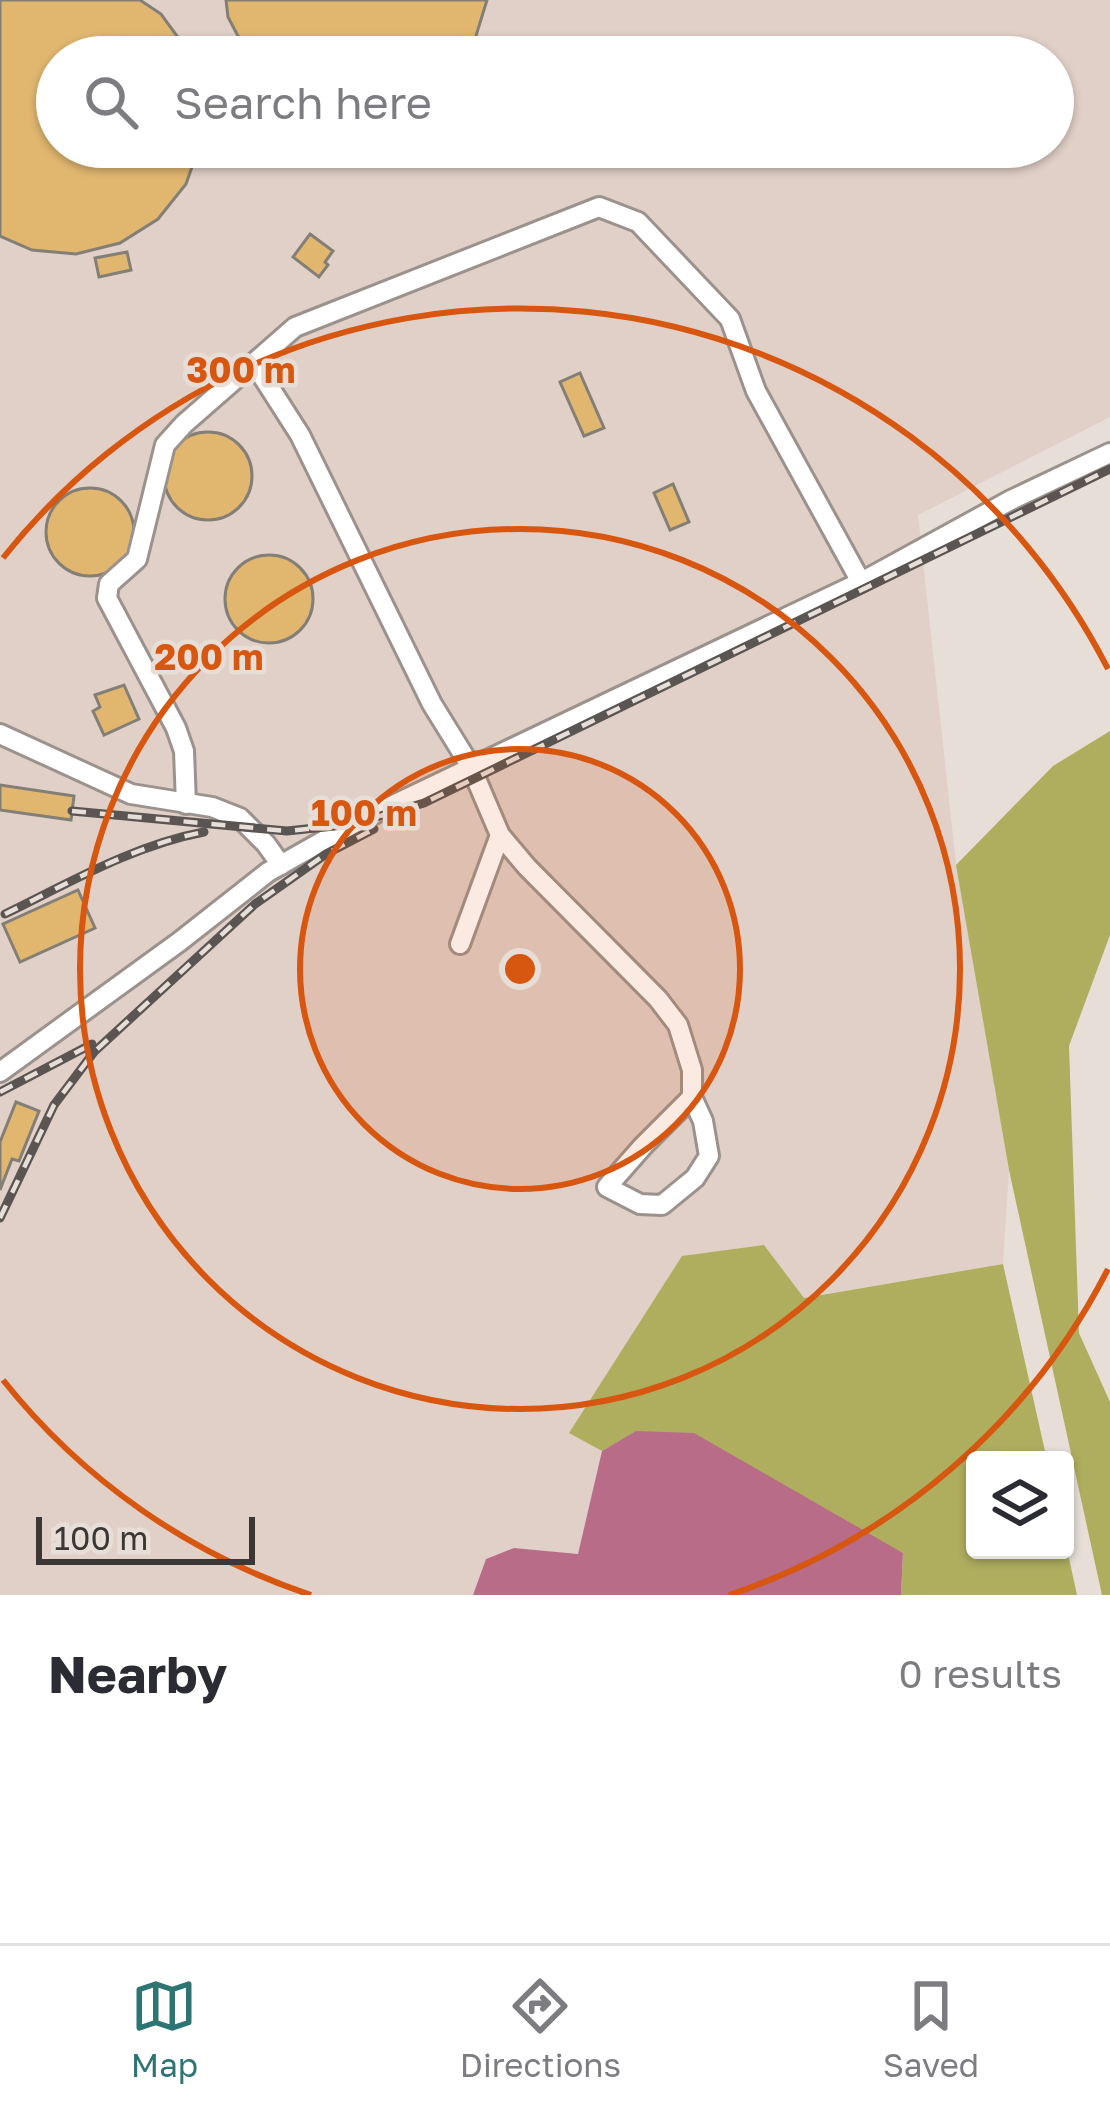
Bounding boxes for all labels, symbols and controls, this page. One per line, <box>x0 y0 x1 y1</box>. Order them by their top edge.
search box <box>36 36 1074 168</box>
icon: search <box>78 69 144 135</box>
text: Search here <box>174 75 432 129</box>
text: 300 m <box>186 348 296 391</box>
text: 200 m <box>154 635 264 678</box>
text: 100 m <box>311 791 417 834</box>
centre of rings <box>499 948 541 990</box>
map controls <box>966 1451 1074 1559</box>
button: layers <box>966 1451 1074 1559</box>
scale bar <box>36 1511 255 1564</box>
text: 100 m <box>54 1518 148 1557</box>
text: Nearby <box>48 1643 227 1704</box>
text: 0 results <box>898 1650 1062 1697</box>
tab: Map <box>131 1973 198 2084</box>
tab: Directions <box>460 1973 621 2084</box>
tab: Saved <box>883 1973 979 2084</box>

